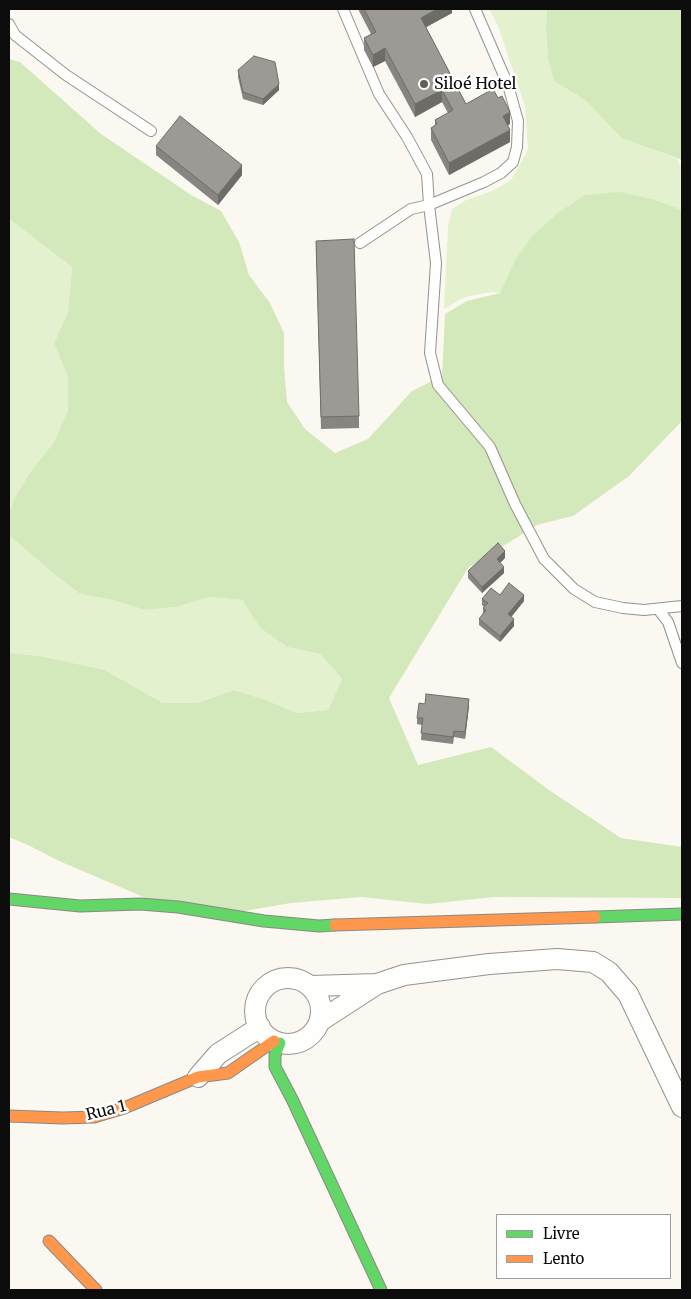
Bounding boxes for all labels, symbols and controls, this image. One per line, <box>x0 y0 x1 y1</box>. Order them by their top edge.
place label: Siloé Hotel <box>434 74 516 94</box>
marker: Siloé Hotel <box>418 78 430 90</box>
street label: Rua 1 <box>84 1097 128 1125</box>
legend <box>496 1214 671 1279</box>
text: Livre <box>543 1224 580 1243</box>
text: Lento <box>543 1249 584 1268</box>

